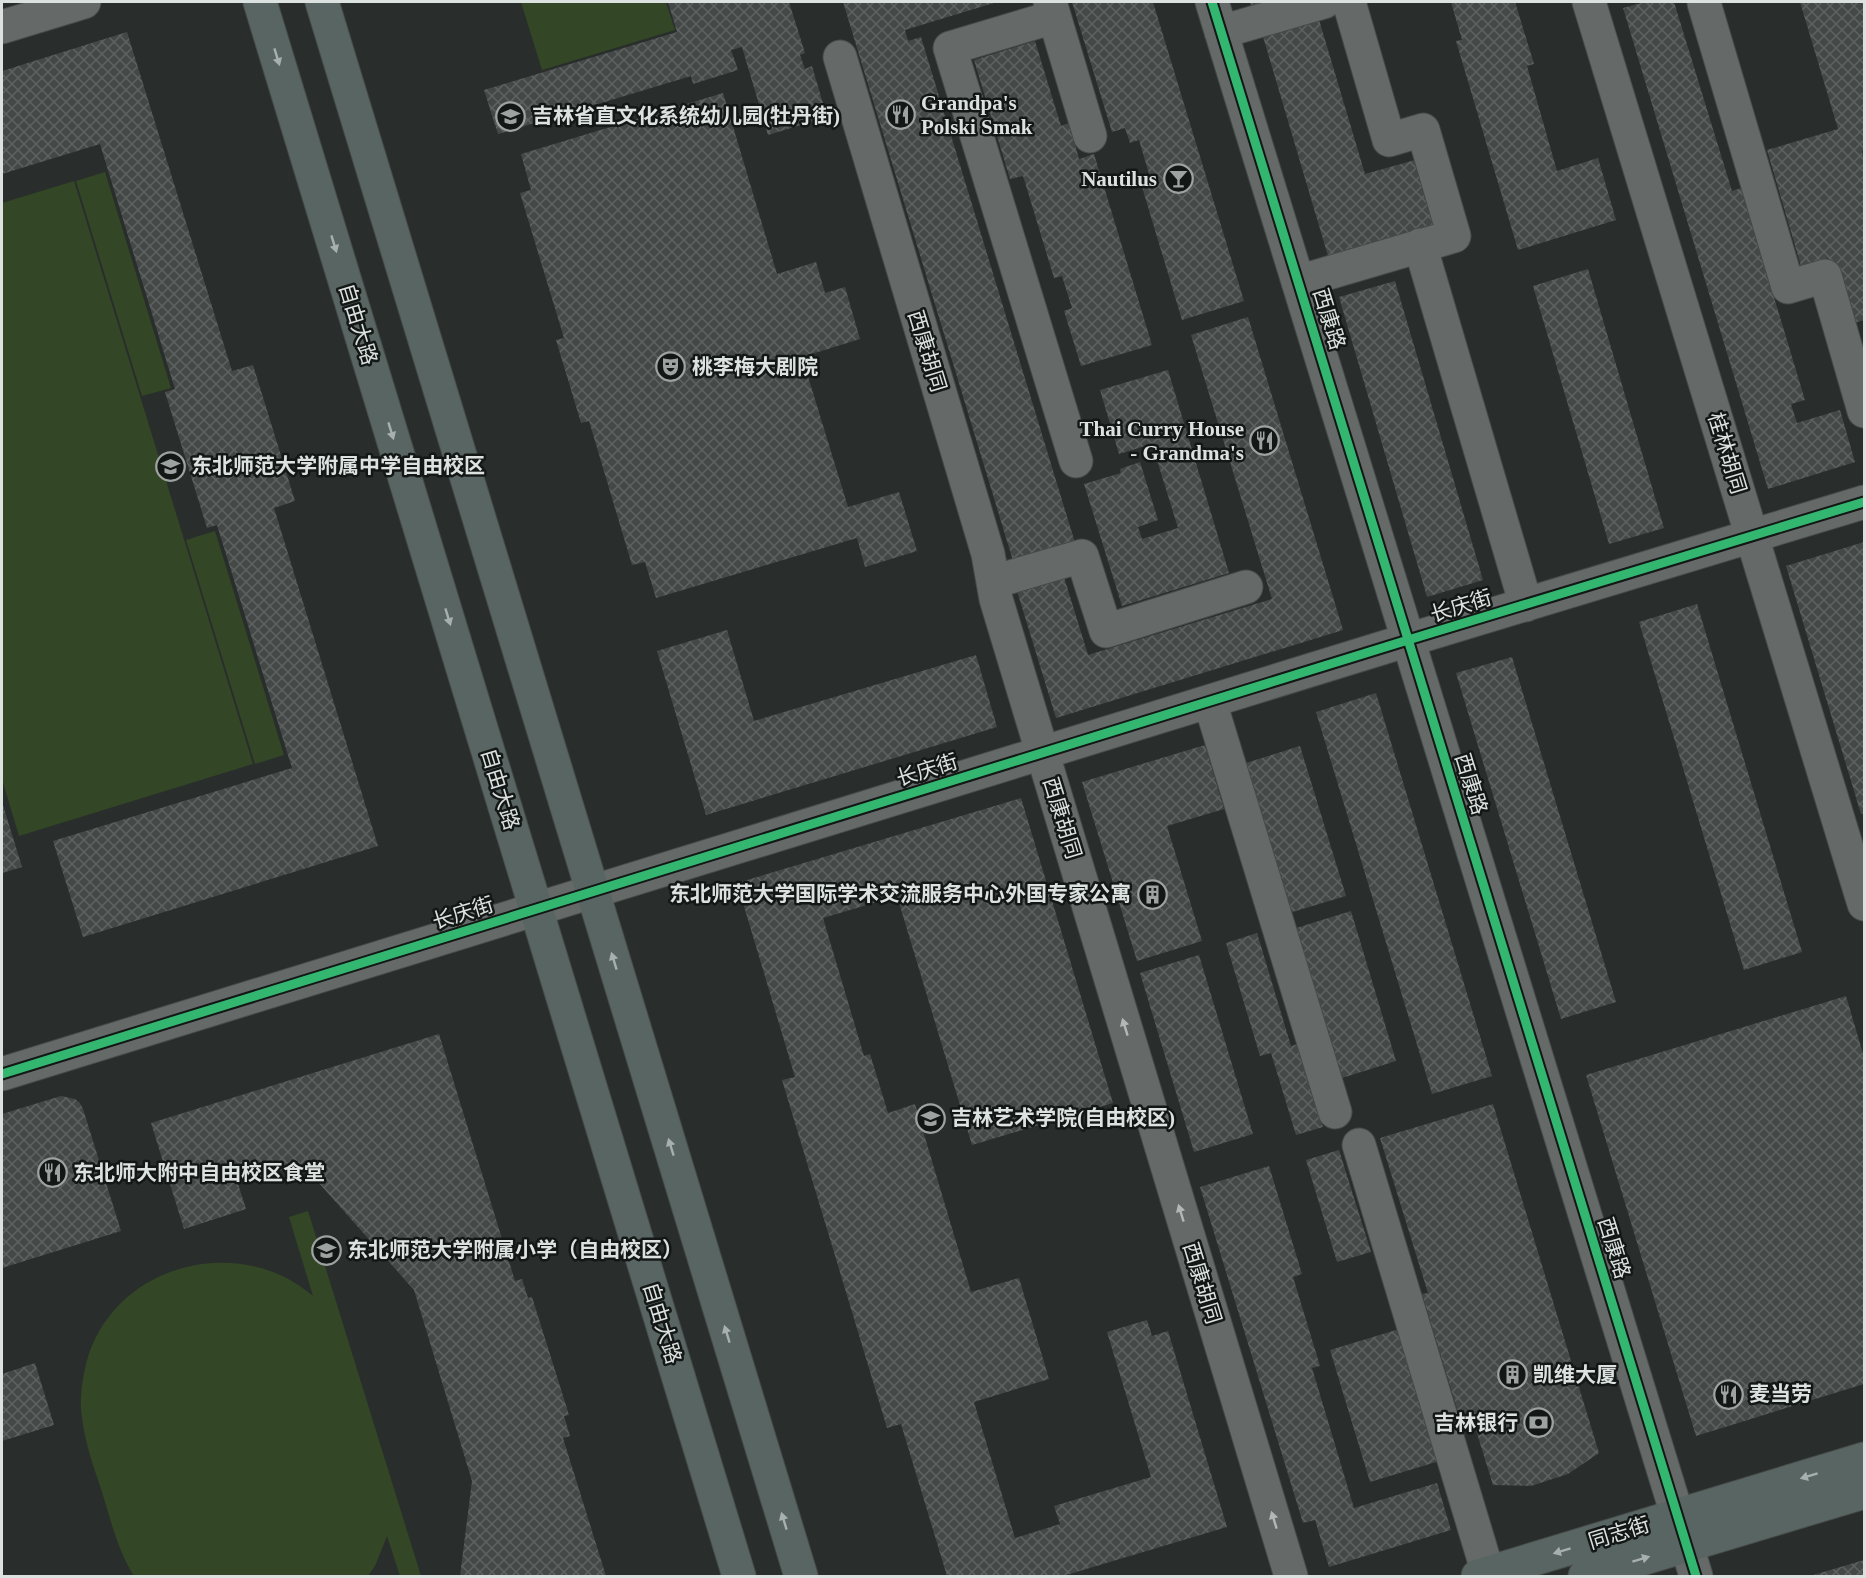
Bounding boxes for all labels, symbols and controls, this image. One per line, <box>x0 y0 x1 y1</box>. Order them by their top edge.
one-way arrow <box>273 49 282 67</box>
place label: Grandpa's Polski Smak <box>921 91 1033 139</box>
restaurant icon: Grandpa's Polski Smak <box>884 99 916 131</box>
school or university icon: 吉林省直文化系统幼儿园(牡丹街) <box>495 100 527 132</box>
place label: 吉林省直文化系统幼儿园(牡丹街) <box>532 104 840 128</box>
bar icon: Nautilus <box>1162 163 1194 195</box>
place label: Nautilus <box>1081 167 1157 191</box>
one-way arrow <box>330 235 339 253</box>
street label: 自由大路 <box>334 280 382 368</box>
street label: 西康路 <box>1308 285 1350 353</box>
street label: 西康胡同 <box>903 307 951 395</box>
theatre icon: 桃李梅大剧院 <box>655 351 687 383</box>
place label: 桃李梅大剧院 <box>692 355 818 379</box>
street label: 桂林胡同 <box>1703 409 1751 497</box>
place label: Thai Curry House - Grandma's <box>1079 417 1244 465</box>
one-way arrow <box>387 422 396 440</box>
restaurant icon: Thai Curry House - Grandma's <box>1249 425 1281 457</box>
school or university icon: 东北师范大学附属中学自由校区 <box>154 450 186 482</box>
place label: 东北师范大学附属中学自由校区 <box>191 454 485 478</box>
street label: 长庆街 <box>1427 585 1495 627</box>
one-way arrow <box>444 608 453 626</box>
street label: 自由大路 <box>476 745 524 833</box>
street label: 长庆街 <box>893 749 961 791</box>
street label: 西康路 <box>1450 750 1492 818</box>
street label: 西康胡同 <box>1038 774 1086 862</box>
building icon: 东北师范大学国际学术交流服务中心外国专家公寓 <box>1136 878 1168 910</box>
place label: 东北师范大学国际学术交流服务中心外国专家公寓 <box>669 882 1131 906</box>
street label: 长庆街 <box>429 892 497 934</box>
one-way arrow <box>609 952 618 970</box>
one-way arrow <box>1120 1017 1129 1035</box>
school or university icon: 吉林艺术学院(自由校区) <box>914 1102 946 1134</box>
place label: 吉林艺术学院(自由校区) <box>951 1106 1175 1130</box>
one-way arrow <box>666 1138 675 1156</box>
restaurant icon: 东北师大附中自由校区食堂 <box>36 1157 68 1189</box>
place label: 东北师大附中自由校区食堂 <box>73 1161 325 1185</box>
one-way arrow <box>1176 1204 1185 1222</box>
street label: 西康路 <box>1593 1214 1635 1282</box>
school or university icon: 东北师范大学附属小学（自由校区） <box>310 1234 342 1266</box>
place label: 东北师范大学附属小学（自由校区） <box>347 1238 683 1262</box>
street label: 西康胡同 <box>1178 1239 1226 1327</box>
street label: 自由大路 <box>638 1279 686 1367</box>
one-way arrow <box>722 1325 731 1343</box>
building icon: 凯维大厦 <box>1496 1359 1528 1391</box>
place label: 凯维大厦 <box>1533 1363 1617 1387</box>
restaurant icon: 麦当劳 <box>1712 1378 1744 1410</box>
place label: 麦当劳 <box>1749 1382 1812 1406</box>
bank icon: 吉林银行 <box>1523 1407 1555 1439</box>
place label: 吉林银行 <box>1434 1411 1518 1435</box>
one-way arrow <box>1799 1472 1817 1481</box>
one-way arrow <box>779 1511 788 1529</box>
one-way arrow <box>1269 1511 1278 1529</box>
street label: 同志街 <box>1585 1512 1653 1554</box>
one-way arrow <box>1553 1547 1571 1556</box>
one-way arrow <box>1632 1554 1650 1563</box>

